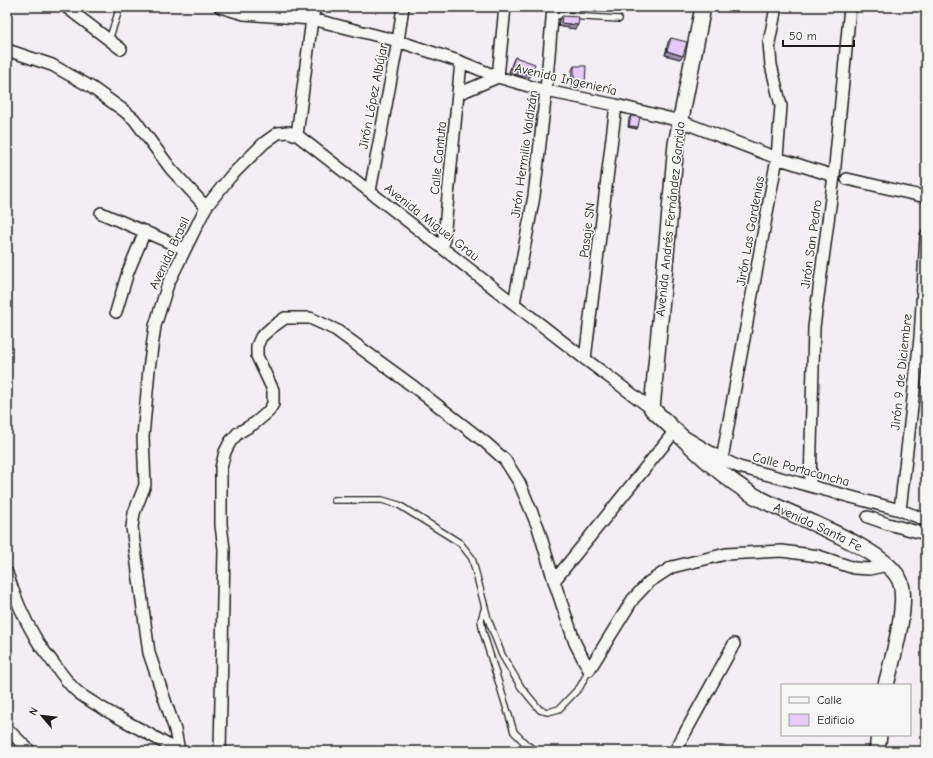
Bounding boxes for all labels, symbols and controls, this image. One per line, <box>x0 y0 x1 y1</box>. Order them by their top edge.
scale bar <box>783 22 854 48</box>
text: 50 m <box>789 29 817 43</box>
street label: Jirón López Albújar <box>355 41 391 150</box>
street label: Avenida Ingeniería <box>513 60 619 98</box>
street label: Jirón Hermilio Valdizán <box>508 89 540 219</box>
street label: Calle Cantuta <box>427 121 449 195</box>
street label: Avenida Andrés Fernández Garrido <box>652 121 688 317</box>
street label: Jirón Las Gardenias <box>733 175 767 287</box>
street label: Avenida Miguel Grau <box>382 180 482 264</box>
street label: Jirón San Pedro <box>797 199 825 289</box>
street label: Pasaje SN <box>576 202 598 258</box>
street label: Avenida Brasil <box>146 214 192 292</box>
street label: Jirón 9 de Diciembre <box>887 313 915 431</box>
street label: Calle Portacancha <box>751 449 851 489</box>
street label: Avenida Santa Fe <box>772 499 866 554</box>
legend <box>781 684 911 736</box>
text: Calle <box>817 693 842 707</box>
north arrow <box>22 696 62 736</box>
text: N <box>26 705 41 718</box>
text: Edificio <box>817 713 854 727</box>

